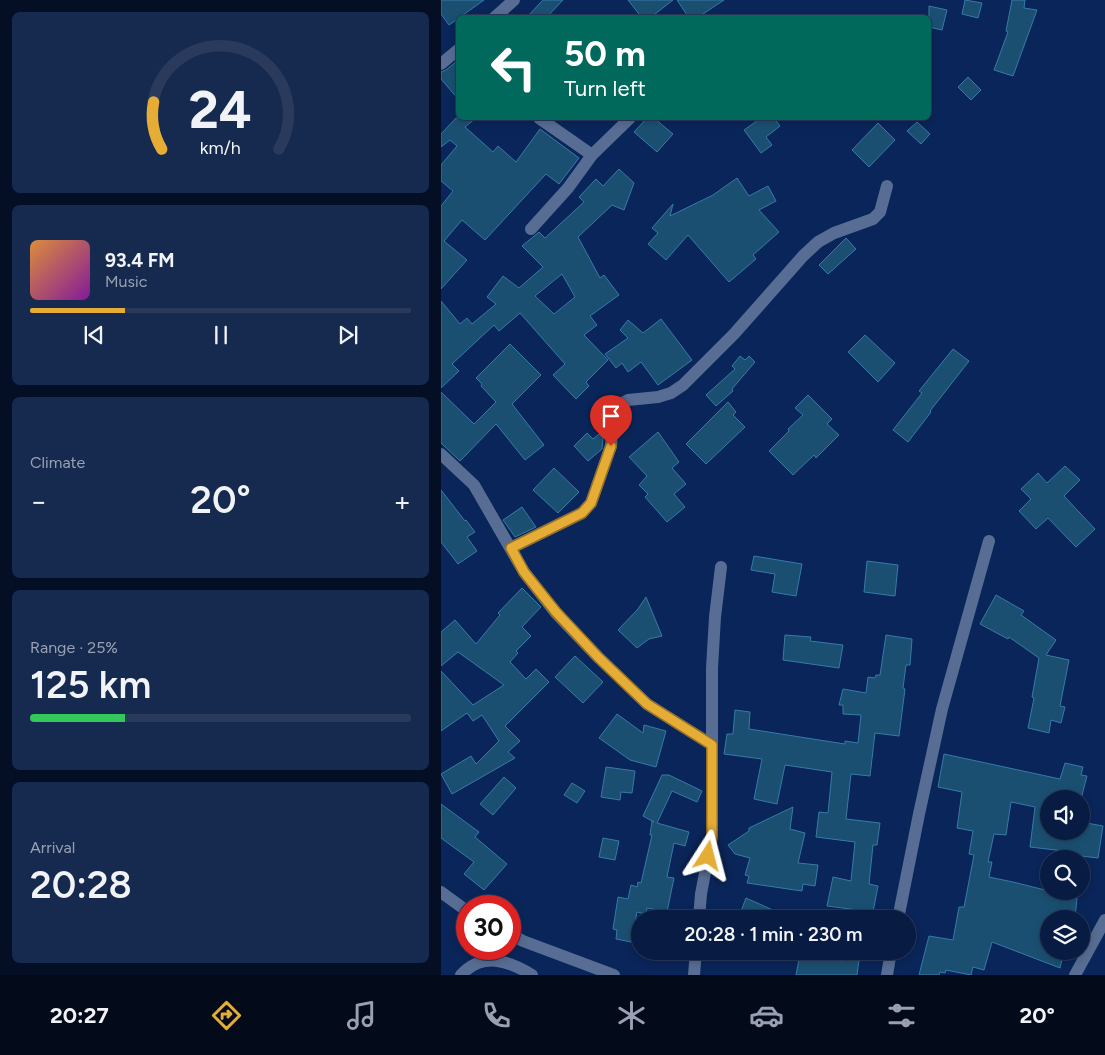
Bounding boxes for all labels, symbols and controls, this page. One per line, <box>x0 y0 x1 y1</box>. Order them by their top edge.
text: 50 m <box>564 33 646 75</box>
icon: left <box>481 35 546 100</box>
text: Turn left <box>564 75 646 102</box>
text: 24 <box>189 79 252 141</box>
text: km/h <box>200 137 241 158</box>
text: 93.4 FM <box>105 249 175 272</box>
text: Music <box>105 272 147 291</box>
icon: previous <box>80 321 108 349</box>
icon: pause <box>207 321 235 349</box>
icon: next <box>334 321 362 349</box>
pin <box>590 395 632 446</box>
icon: arrive <box>597 402 625 430</box>
text: Climate <box>30 453 85 472</box>
text: 20° <box>190 477 251 523</box>
text: − <box>30 484 47 518</box>
text: + <box>394 484 411 518</box>
text: Range · 25% <box>30 638 118 657</box>
text: 125 km <box>30 662 151 708</box>
map controls <box>1040 790 1090 960</box>
button: sound <box>1040 790 1090 840</box>
position arrow <box>681 829 733 881</box>
text: Arrival <box>30 838 75 857</box>
button: search <box>1040 850 1090 900</box>
text: 20:28 <box>30 862 132 908</box>
speed limit sign: 30 <box>456 895 521 960</box>
button: layers <box>1040 910 1090 960</box>
text: 20:28 · 1 min · 230 m <box>684 923 863 946</box>
icon: directions <box>209 998 244 1033</box>
icon: music <box>344 998 379 1033</box>
icon: phone <box>479 998 514 1033</box>
icon: climate <box>614 998 649 1033</box>
icon: car <box>749 998 784 1033</box>
icon: filters <box>884 998 919 1033</box>
text: 20:27 <box>50 1002 109 1029</box>
text: 20° <box>1020 1002 1055 1029</box>

